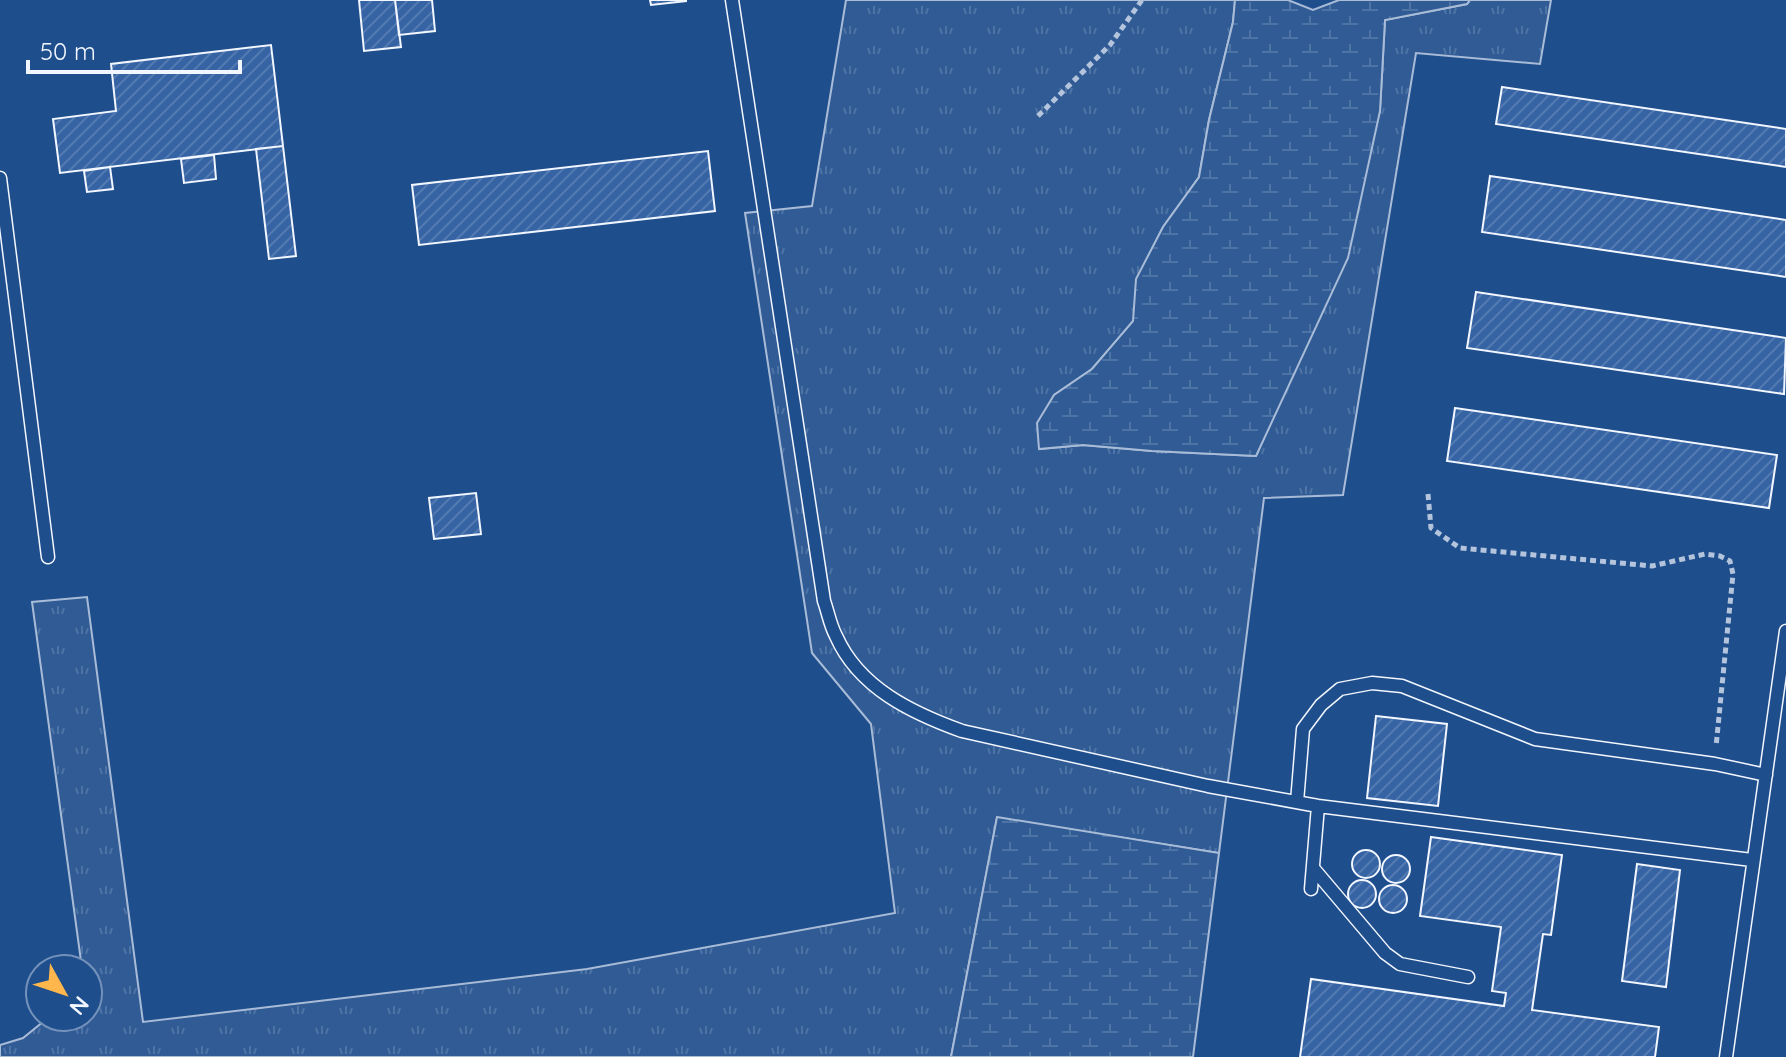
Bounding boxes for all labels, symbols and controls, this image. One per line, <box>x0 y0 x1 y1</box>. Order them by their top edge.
scale bar <box>28 24 240 74</box>
text: 50 m <box>40 36 96 66</box>
north arrow <box>24 953 104 1033</box>
text: N <box>63 991 95 1021</box>

